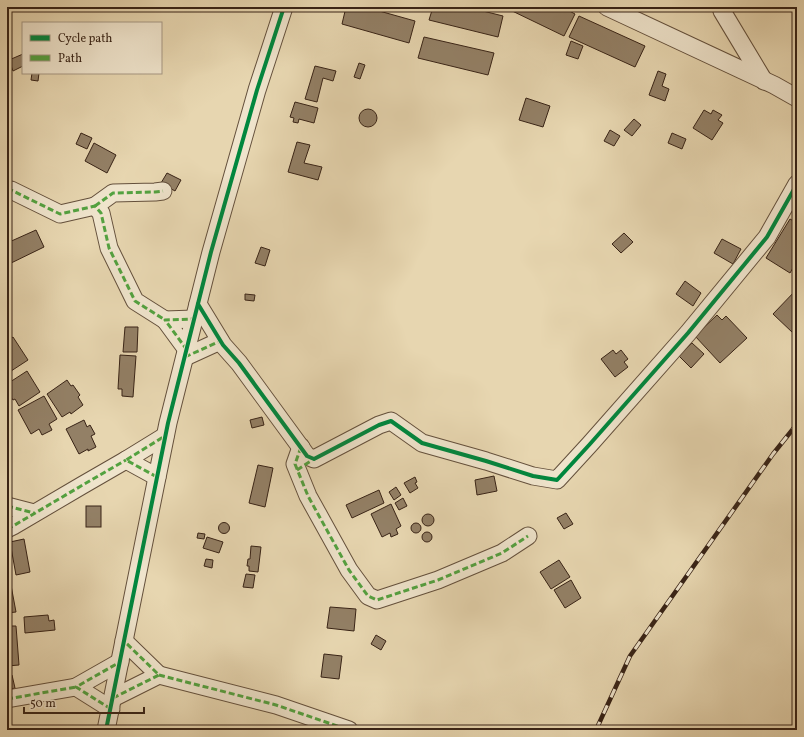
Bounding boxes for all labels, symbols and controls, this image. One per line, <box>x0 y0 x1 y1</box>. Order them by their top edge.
legend <box>22 22 162 74</box>
text: Cycle path <box>58 31 113 47</box>
text: Path <box>58 51 82 67</box>
scale bar <box>24 689 144 715</box>
text: 50 m <box>30 696 56 712</box>

